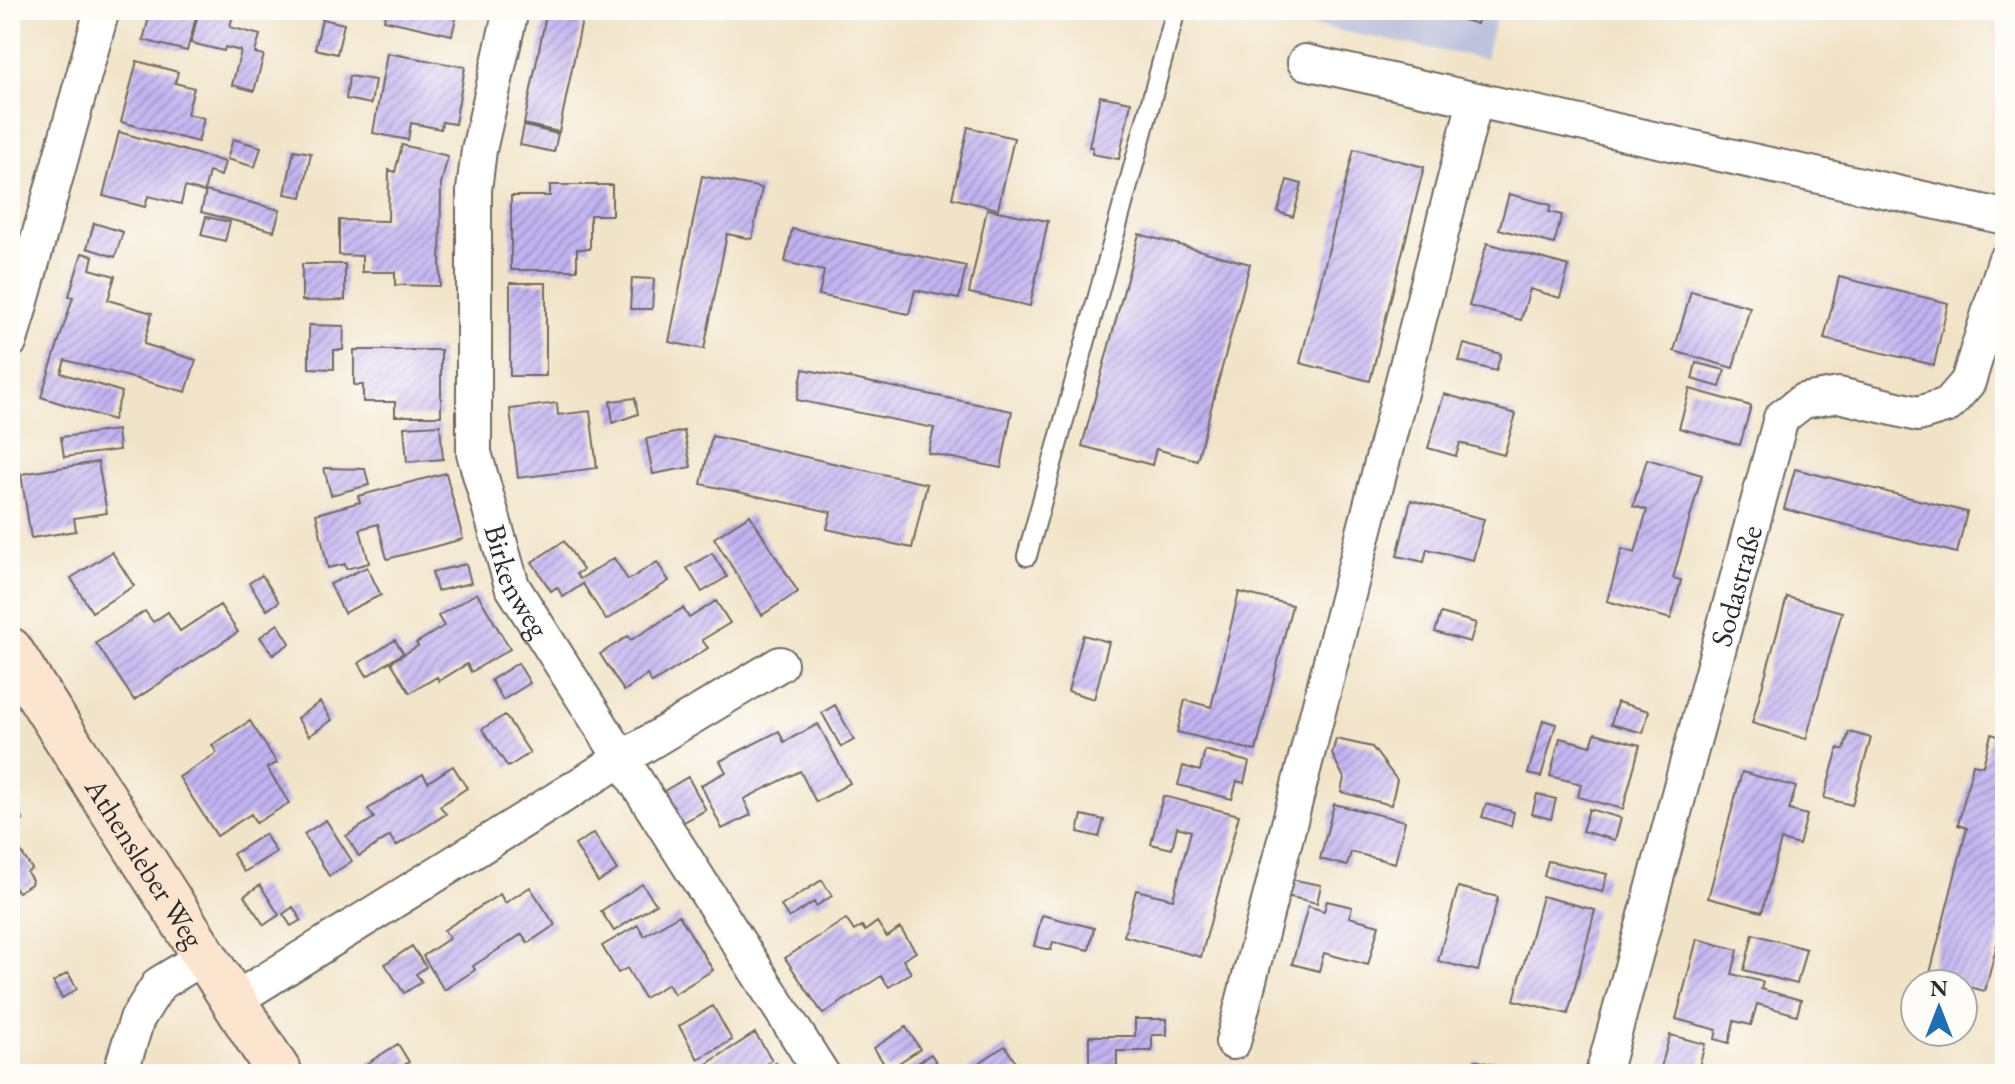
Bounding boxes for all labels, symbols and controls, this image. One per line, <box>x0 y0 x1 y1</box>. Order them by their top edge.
street label: Birkenweg <box>476 520 560 645</box>
street label: Sodastraße <box>1700 521 1771 651</box>
street label: Athensleber Weg <box>76 769 214 956</box>
north arrow <box>1899 968 1979 1048</box>
text: N <box>1930 974 1948 1003</box>

